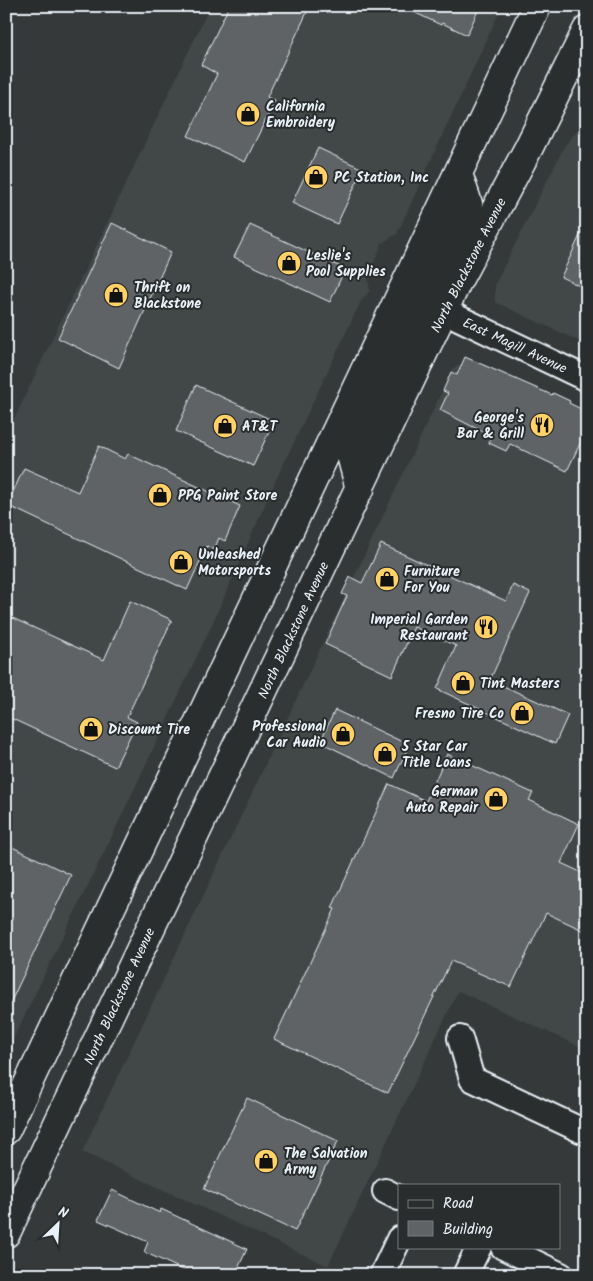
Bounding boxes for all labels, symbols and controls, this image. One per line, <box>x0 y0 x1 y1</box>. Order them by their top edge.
place label: California Embroidery <box>266 96 336 134</box>
shop icon: California Embroidery <box>235 101 261 127</box>
shop icon: PC Station, Inc <box>303 164 329 190</box>
place label: PC Station, Inc <box>334 167 429 189</box>
street label: North Blackstone Avenue <box>425 193 513 337</box>
place label: Leslie's Pool Supplies <box>306 245 386 283</box>
shop icon: Leslie's Pool Supplies <box>276 250 302 276</box>
place label: Thrift on Blackstone <box>134 277 201 315</box>
shop icon: Thrift on Blackstone <box>103 282 129 308</box>
street label: East Magill Avenue <box>459 312 571 380</box>
place label: George's Bar & Grill <box>457 407 524 445</box>
restaurant icon: George's Bar & Grill <box>529 412 555 438</box>
shop icon: AT&T <box>212 413 238 439</box>
place label: AT&T <box>242 416 278 438</box>
shop icon: PPG Paint Store <box>147 482 173 508</box>
place label: PPG Paint Store <box>178 485 278 507</box>
place label: Unleashed Motorsports <box>198 544 272 582</box>
shop icon: Unleashed Motorsports <box>168 549 194 575</box>
street label: North Blackstone Avenue <box>252 558 336 703</box>
place label: Furniture For You <box>404 561 460 599</box>
shop icon: Furniture For You <box>374 566 400 592</box>
place label: Imperial Garden Restaurant <box>370 609 469 647</box>
restaurant icon: Imperial Garden Restaurant <box>473 614 499 640</box>
shop icon: Tint Masters <box>450 670 476 696</box>
place label: Tint Masters <box>480 673 560 695</box>
shop icon: Fresno Tire Co <box>509 700 535 726</box>
place label: Fresno Tire Co <box>415 703 505 725</box>
shop icon: Discount Tire <box>78 716 104 742</box>
place label: Professional Car Audio <box>252 716 327 754</box>
place label: Discount Tire <box>108 719 190 741</box>
shop icon: Professional Car Audio <box>330 721 356 747</box>
place label: 5 Star Car Title Loans <box>401 736 471 774</box>
shop icon: 5 Star Car Title Loans <box>372 741 398 767</box>
place label: German Auto Repair <box>406 781 479 819</box>
shop icon: German Auto Repair <box>483 786 509 812</box>
street label: North Blackstone Avenue <box>78 924 162 1069</box>
place label: The Salvation Army <box>284 1143 368 1181</box>
shop icon: The Salvation Army <box>253 1148 279 1174</box>
legend <box>398 1184 560 1248</box>
text: Road <box>443 1192 474 1216</box>
north arrow <box>32 1198 82 1248</box>
text: N <box>54 1201 72 1225</box>
text: Building <box>443 1218 493 1242</box>

